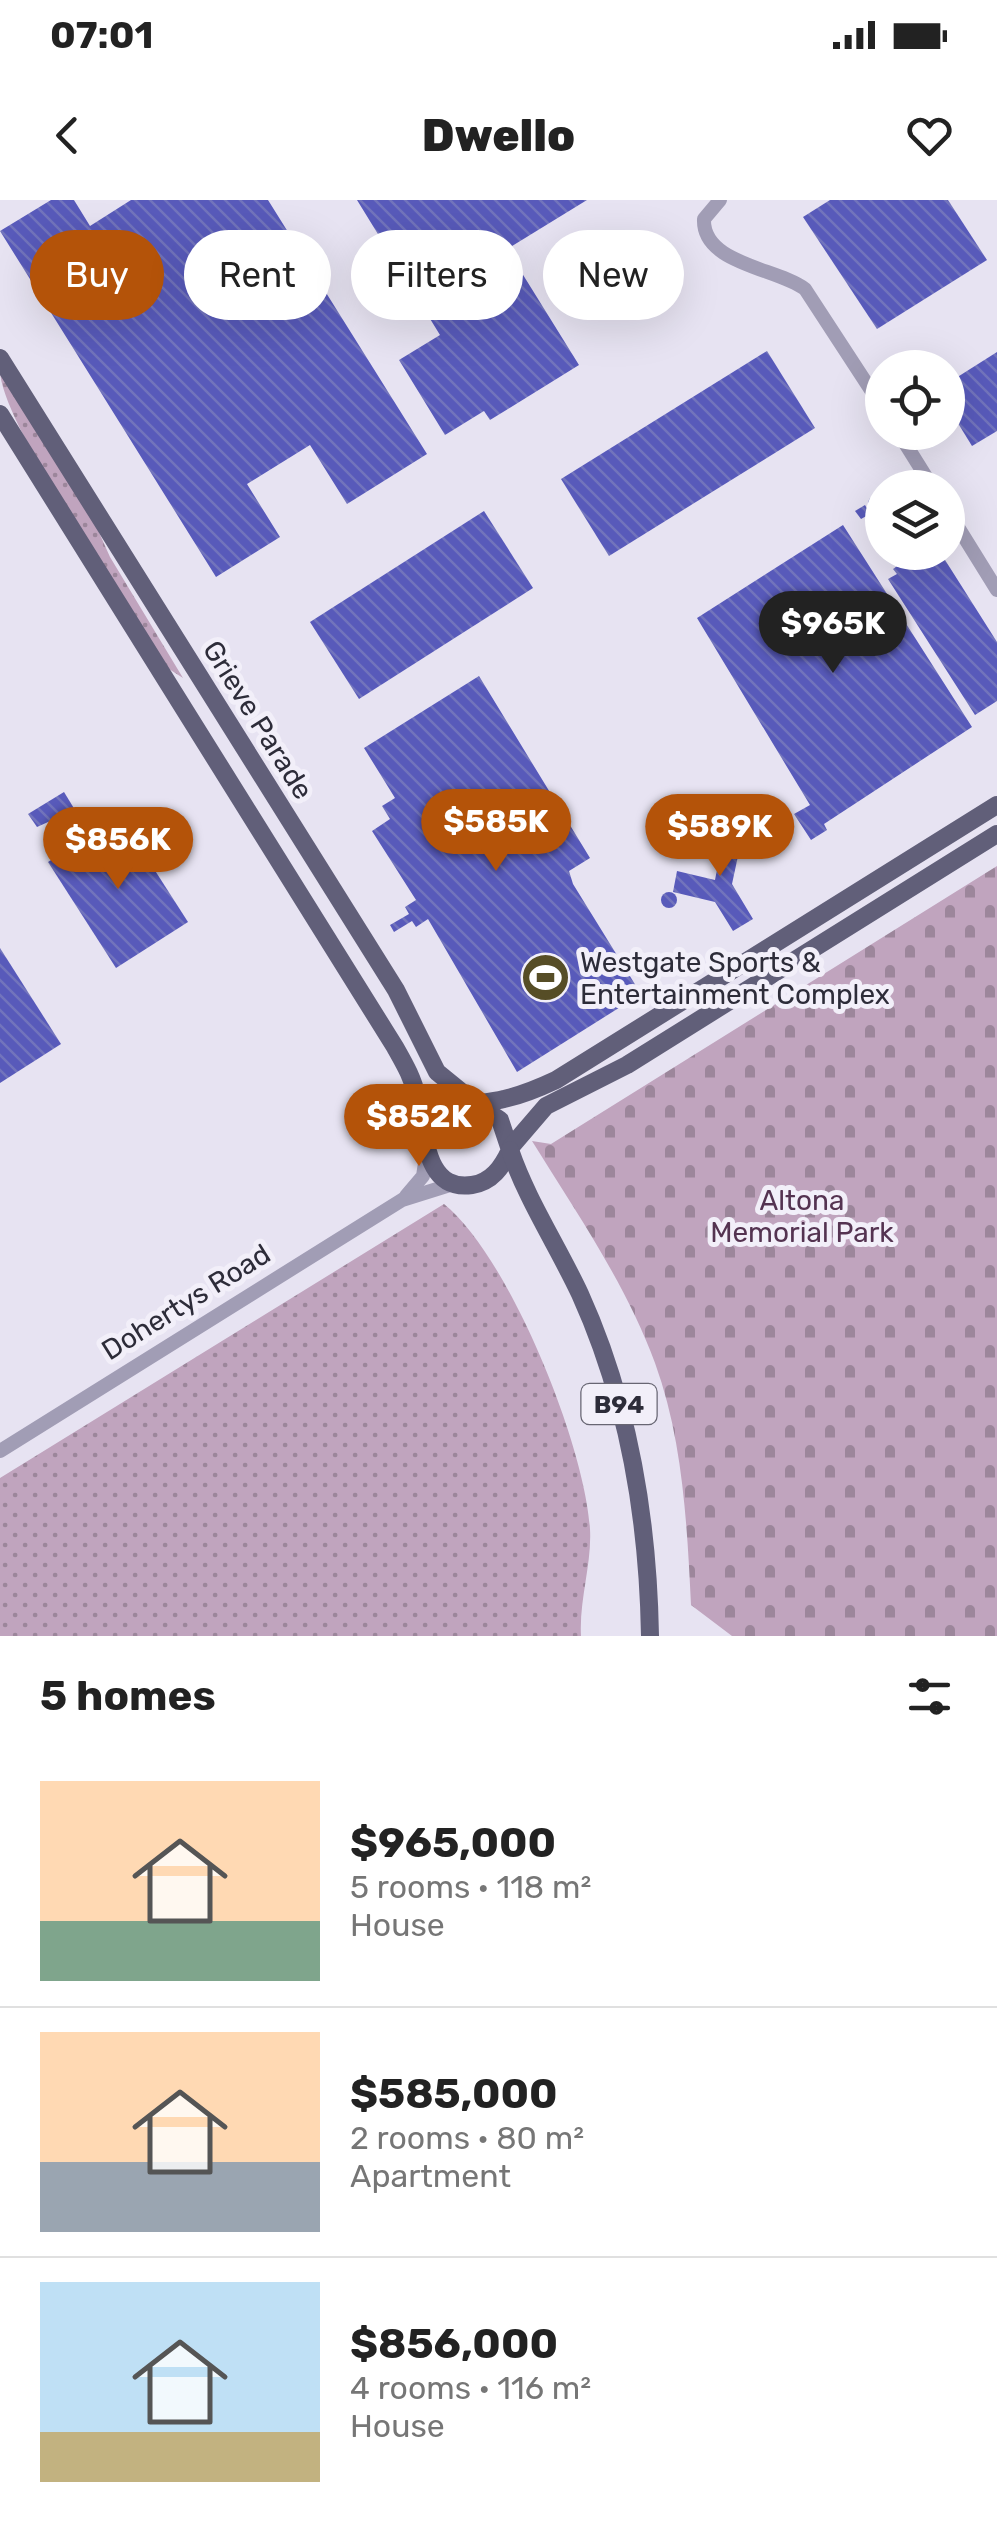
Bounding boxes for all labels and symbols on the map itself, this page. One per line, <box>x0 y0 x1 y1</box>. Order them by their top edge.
pin: $965K <box>763 591 903 676</box>
street label: Grieve Parade <box>196 635 320 805</box>
pin: $585K <box>426 789 566 874</box>
pin: $589K <box>650 794 790 879</box>
pin: $856K <box>48 807 188 892</box>
place label: Westgate Sports & Entertainment Complex <box>580 946 890 1011</box>
sports icon: Westgate Sports & Entertainment Complex <box>519 952 571 1004</box>
pin: $852K <box>349 1084 489 1169</box>
park label: Altona Memorial Park <box>710 1184 894 1249</box>
street label: Dohertys Road <box>96 1237 276 1367</box>
road number: B94 <box>582 1384 656 1424</box>

